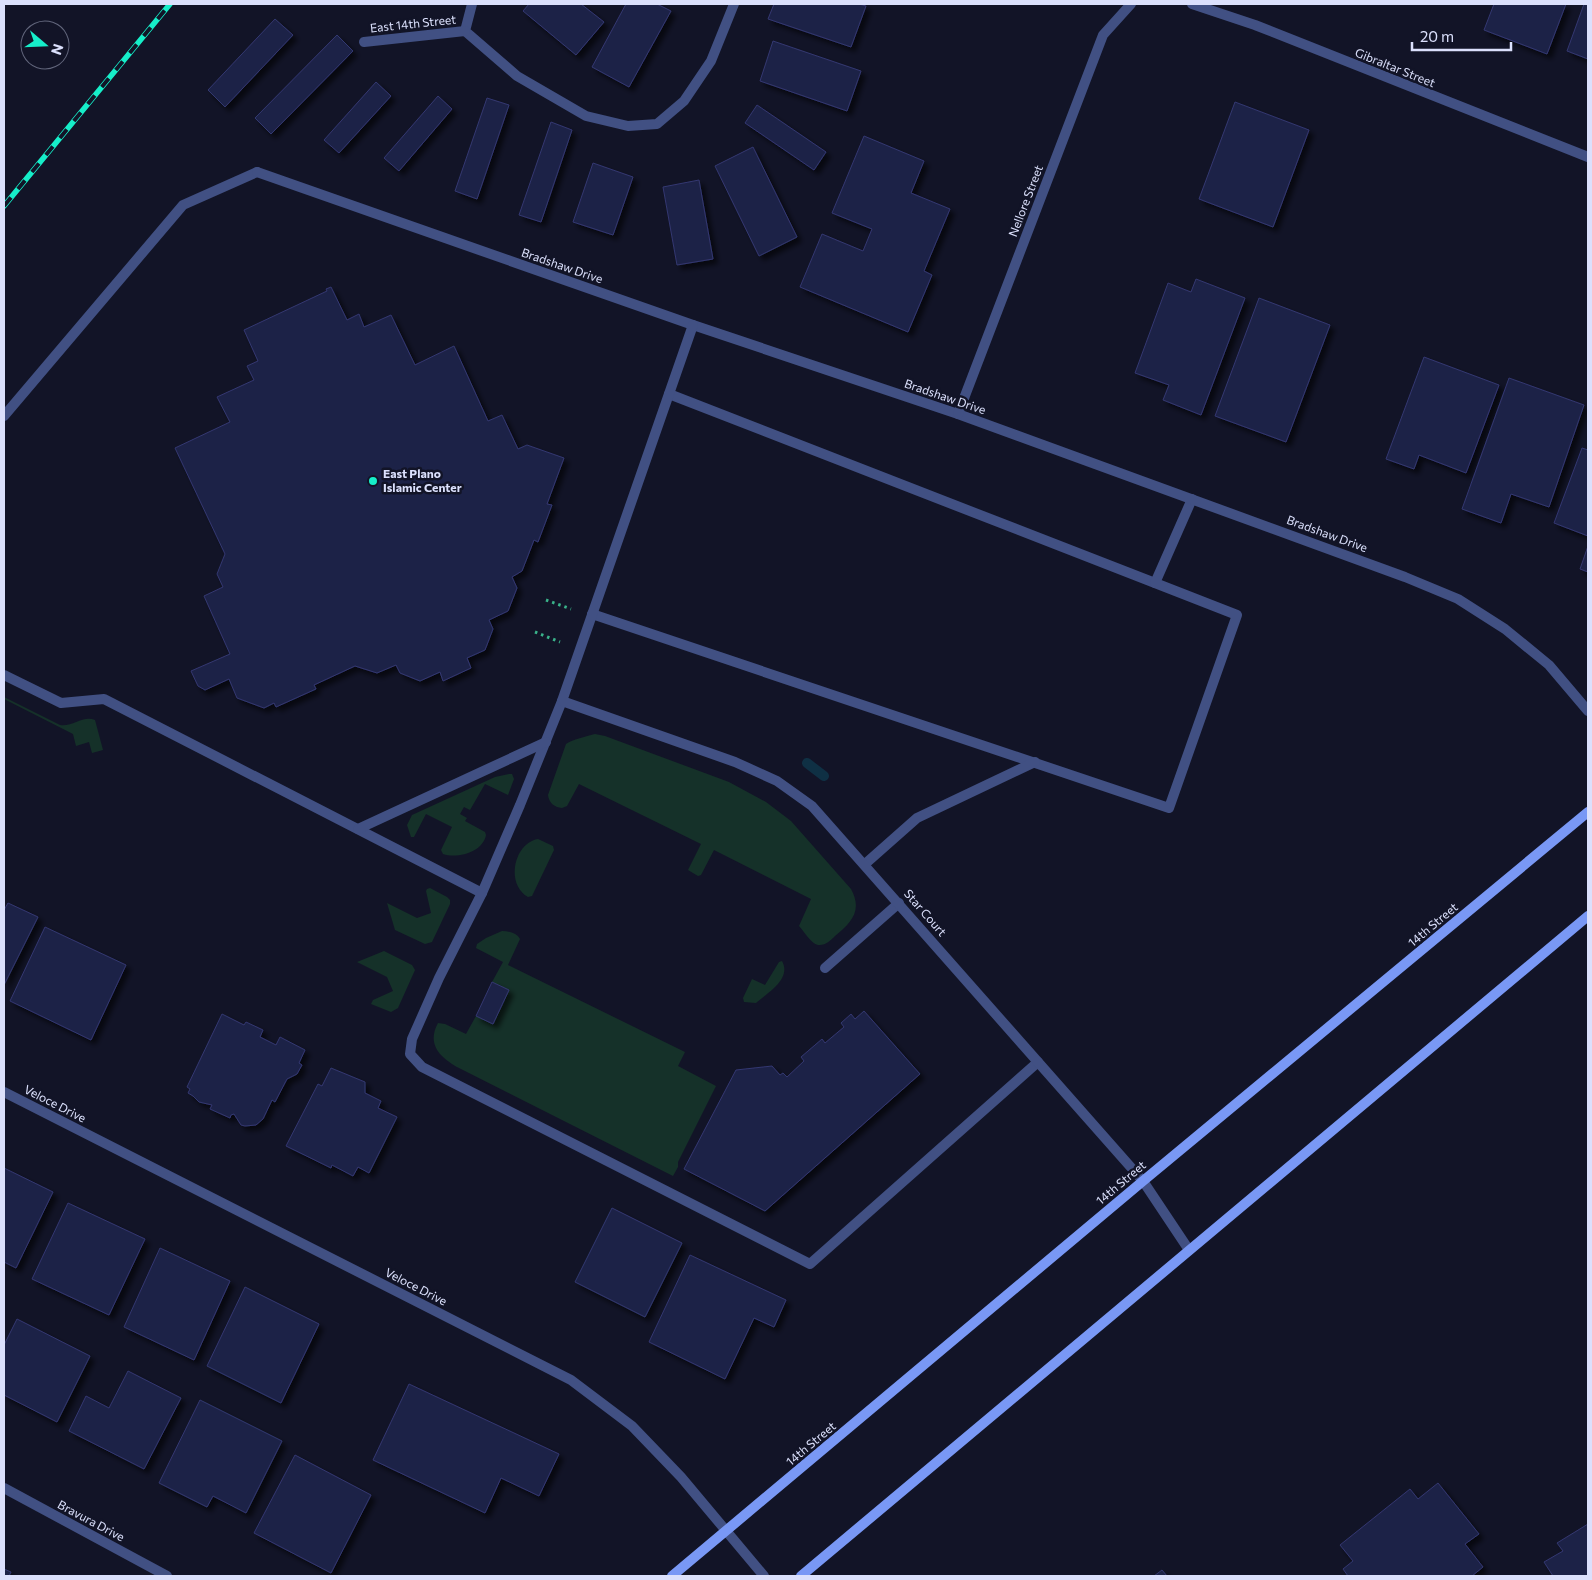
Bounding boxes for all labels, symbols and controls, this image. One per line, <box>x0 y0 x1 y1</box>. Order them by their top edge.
street label: East 14th Street <box>369 12 457 34</box>
north arrow <box>20 20 70 70</box>
scale bar <box>1412 20 1511 52</box>
text: 20 m <box>1420 27 1454 45</box>
text: N <box>48 42 68 57</box>
street label: Gibraltar Street <box>1353 45 1438 90</box>
street label: Nellore Street <box>1005 163 1045 239</box>
street label: Bradshaw Drive <box>520 245 605 286</box>
street label: Bradshaw Drive <box>903 376 988 417</box>
place label: East Plano Islamic Center <box>383 466 462 494</box>
marker: East Plano Islamic Center <box>367 475 379 487</box>
street label: Bradshaw Drive <box>1285 512 1370 554</box>
street label: Star Court <box>902 886 950 939</box>
street label: 14th Street <box>1405 899 1460 949</box>
street label: Veloce Drive <box>22 1082 89 1125</box>
street label: 14th Street <box>1093 1157 1148 1207</box>
street label: Veloce Drive <box>383 1265 450 1308</box>
street label: 14th Street <box>783 1418 838 1468</box>
street label: Bravura Drive <box>56 1497 127 1544</box>

